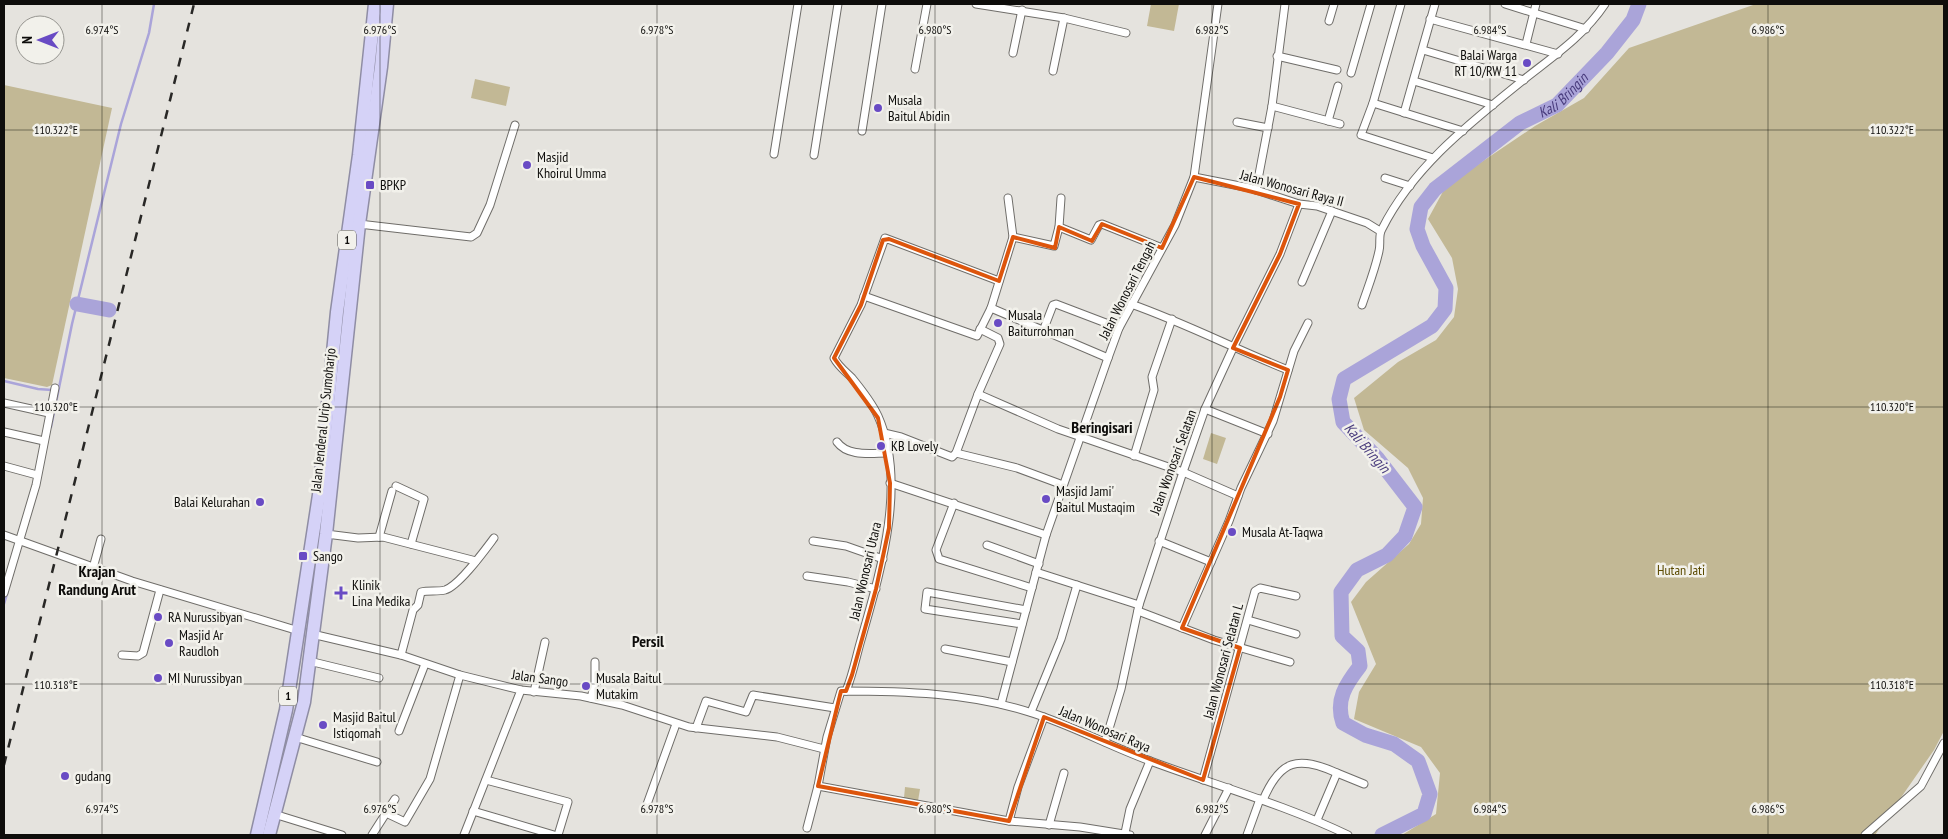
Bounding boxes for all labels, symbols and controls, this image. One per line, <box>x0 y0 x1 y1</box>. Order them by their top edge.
north arrow <box>15 15 65 65</box>
text: 6.974°S <box>86 22 118 37</box>
text: 6.976°S <box>364 22 396 37</box>
text: 6.978°S <box>641 22 673 37</box>
text: 6.980°S <box>919 22 951 37</box>
text: 6.982°S <box>1196 22 1228 37</box>
text: 6.984°S <box>1474 22 1506 37</box>
text: 6.986°S <box>1752 22 1784 37</box>
text: N <box>18 36 36 44</box>
place label: Balai Warga RT 10/RW 11 <box>1454 46 1517 80</box>
marker: Balai Warga RT 10/RW 11 <box>1521 57 1533 69</box>
water label: Kali Bringin <box>1535 68 1593 122</box>
place label: Musala Baitul Abidin <box>888 91 950 125</box>
marker: Musala Baitul Abidin <box>872 102 884 114</box>
text: 110.322°E <box>34 122 78 137</box>
text: 110.322°E <box>1870 122 1914 137</box>
place label: Masjid Khoirul Umma <box>537 148 606 182</box>
marker: Masjid Khoirul Umma <box>521 159 533 171</box>
street label: Jalan Wonosari Raya II <box>1237 165 1346 211</box>
place label: BPKP <box>380 176 406 194</box>
marker: BPKP <box>364 179 376 191</box>
road number: 1 <box>338 230 356 250</box>
street label: Jalan Wonosari Tengah <box>1094 238 1160 343</box>
place label: Musala Baiturrohman <box>1008 306 1074 340</box>
marker: Musala Baiturrohman <box>992 317 1004 329</box>
street label: Jalan Jenderal Urip Sumoharjo <box>306 347 340 494</box>
text: 110.320°E <box>34 399 78 414</box>
text: 110.320°E <box>1870 399 1914 414</box>
street label: Jalan Wonosari Selatan <box>1145 407 1200 518</box>
district label: Beringisari <box>1071 417 1133 437</box>
water label: Kali Bringin <box>1340 419 1395 478</box>
place label: KB Lovely <box>891 437 939 455</box>
marker: KB Lovely <box>875 440 887 452</box>
place label: Masjid Jami' Baitul Mustaqim <box>1056 482 1135 516</box>
place label: Balai Kelurahan <box>174 493 250 511</box>
marker: Masjid Jami' Baitul Mustaqim <box>1040 493 1052 505</box>
marker: Balai Kelurahan <box>254 496 266 508</box>
street label: Jalan Wonosari Utara <box>845 520 885 623</box>
place label: Musala At-Taqwa <box>1242 523 1323 541</box>
marker: Musala At-Taqwa <box>1226 526 1238 538</box>
place label: Sango <box>313 547 343 565</box>
marker: Sango <box>297 550 309 562</box>
district label: Krajan Randung Arut <box>58 561 136 599</box>
park label: Hutan Jati <box>1657 561 1705 579</box>
place label: Klinik Lina Medika <box>352 576 410 610</box>
marker: Klinik Lina Medika <box>334 586 348 600</box>
street label: Jalan Wonosari Selatan L <box>1199 601 1247 722</box>
place label: RA Nurussibyan <box>168 608 243 626</box>
marker: RA Nurussibyan <box>152 611 164 623</box>
place label: Masjid Ar Raudloh <box>179 626 224 660</box>
district label: Persil <box>632 631 664 651</box>
marker: Masjid Ar Raudloh <box>163 637 175 649</box>
street label: Jalan Sango <box>510 665 569 691</box>
place label: MI Nurussibyan <box>168 669 242 687</box>
place label: Musala Baitul Mutakim <box>596 669 662 703</box>
marker: MI Nurussibyan <box>152 672 164 684</box>
text: 110.318°E <box>34 677 78 692</box>
text: 110.318°E <box>1870 677 1914 692</box>
marker: Musala Baitul Mutakim <box>580 680 592 692</box>
road number: 1 <box>279 686 297 706</box>
street label: Jalan Wonosari Raya <box>1056 701 1153 756</box>
place label: Masjid Baitul Istiqomah <box>333 708 396 742</box>
marker: Masjid Baitul Istiqomah <box>317 719 329 731</box>
place label: gudang <box>75 767 111 785</box>
marker: gudang <box>59 770 71 782</box>
text: 6.974°S <box>86 801 118 816</box>
text: 6.976°S <box>364 801 396 816</box>
text: 6.978°S <box>641 801 673 816</box>
text: 6.980°S <box>919 801 951 816</box>
text: 6.982°S <box>1196 801 1228 816</box>
text: 6.984°S <box>1474 801 1506 816</box>
text: 6.986°S <box>1752 801 1784 816</box>

